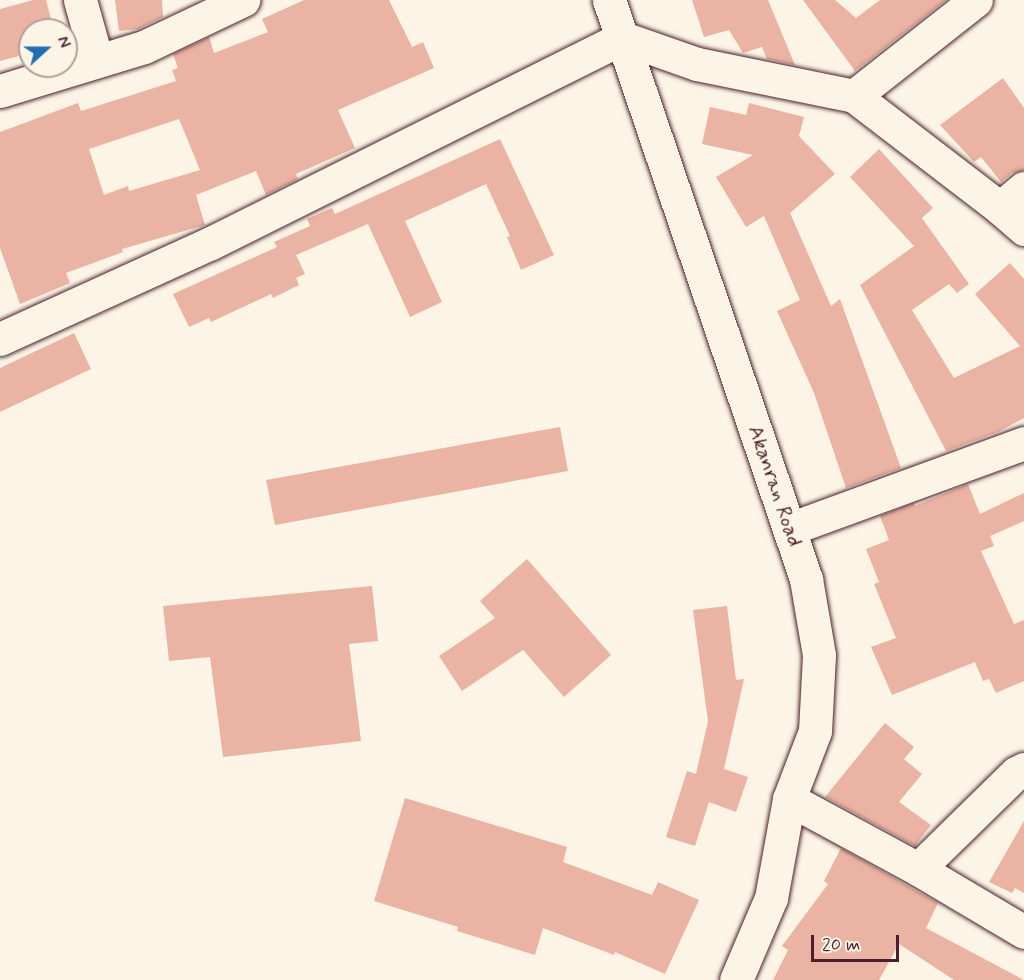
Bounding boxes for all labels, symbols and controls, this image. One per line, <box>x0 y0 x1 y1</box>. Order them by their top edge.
north arrow <box>18 18 78 78</box>
text: N <box>52 33 75 51</box>
street label: Akanran Road <box>743 422 807 550</box>
scale bar <box>814 923 902 961</box>
text: 20 m <box>822 933 860 957</box>

